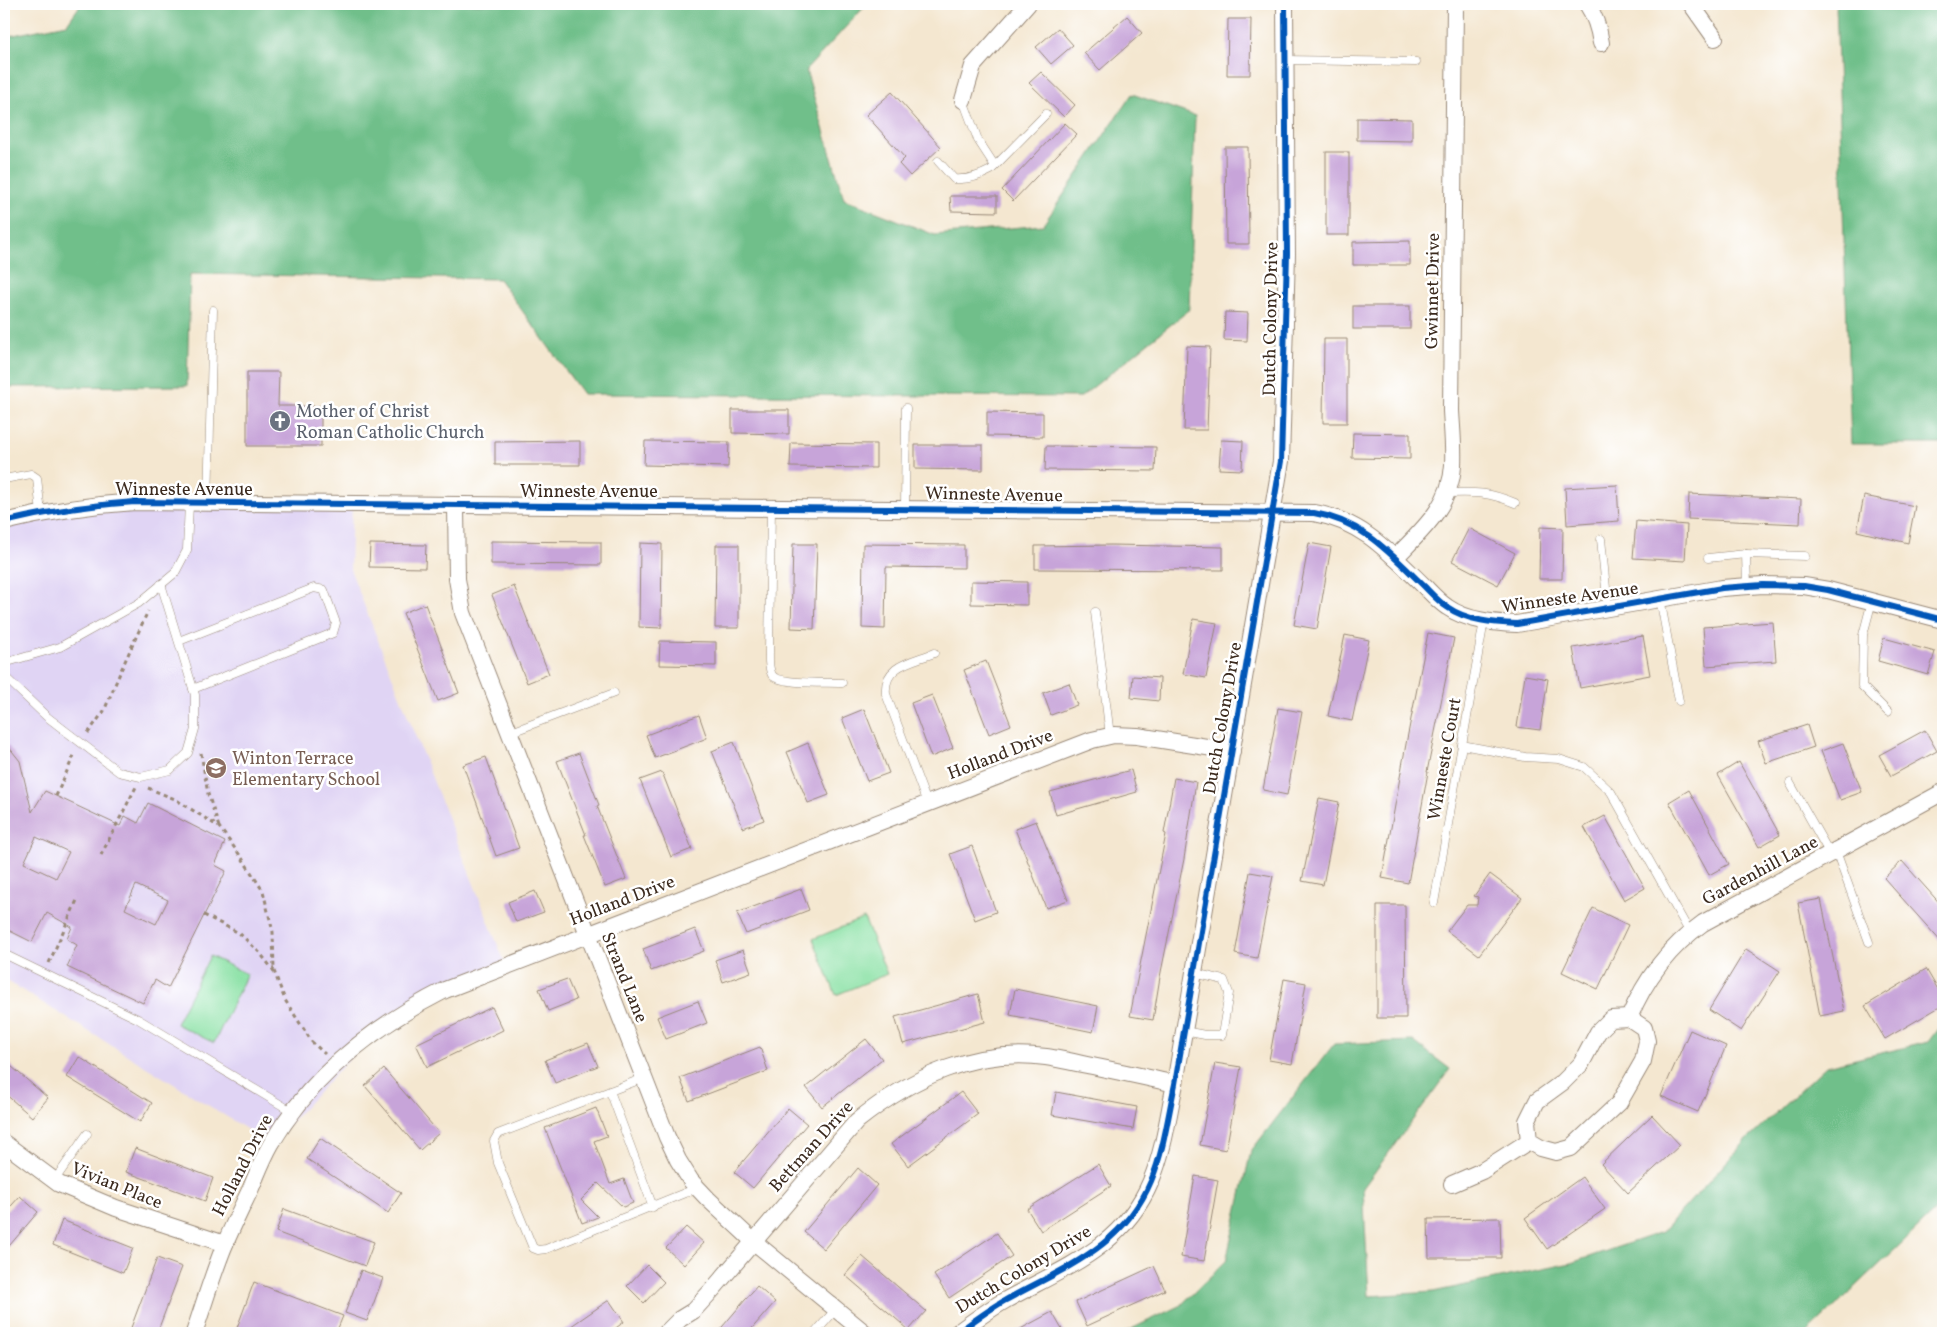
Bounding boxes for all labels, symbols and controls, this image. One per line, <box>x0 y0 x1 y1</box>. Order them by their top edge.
street label: Gwinnet Drive <box>1420 233 1447 349</box>
street label: Dutch Colony Drive <box>1258 242 1285 396</box>
place label: Mother of Christ Roman Catholic Church <box>296 400 485 446</box>
church icon: Mother of Christ Roman Catholic Church <box>268 409 292 433</box>
street label: Winneste Avenue <box>115 478 253 503</box>
street label: Winneste Avenue <box>520 480 658 505</box>
street label: Winneste Avenue <box>925 482 1063 509</box>
street label: Winneste Avenue <box>1500 577 1640 620</box>
street label: Dutch Colony Drive <box>1198 640 1249 796</box>
street label: Winneste Court <box>1422 696 1469 823</box>
street label: Holland Drive <box>944 724 1057 787</box>
place label: Winton Terrace Elementary School <box>232 747 380 793</box>
school or university icon: Winton Terrace Elementary School <box>204 756 228 780</box>
street label: Gardenhill Lane <box>1698 830 1823 912</box>
street label: Holland Drive <box>566 870 679 933</box>
street label: Strand Lane <box>594 929 653 1027</box>
street label: Bettman Drive <box>764 1096 860 1198</box>
street label: Holland Drive <box>207 1110 280 1221</box>
street label: Vivian Place <box>67 1157 166 1216</box>
street label: Dutch Colony Drive <box>951 1220 1096 1321</box>

